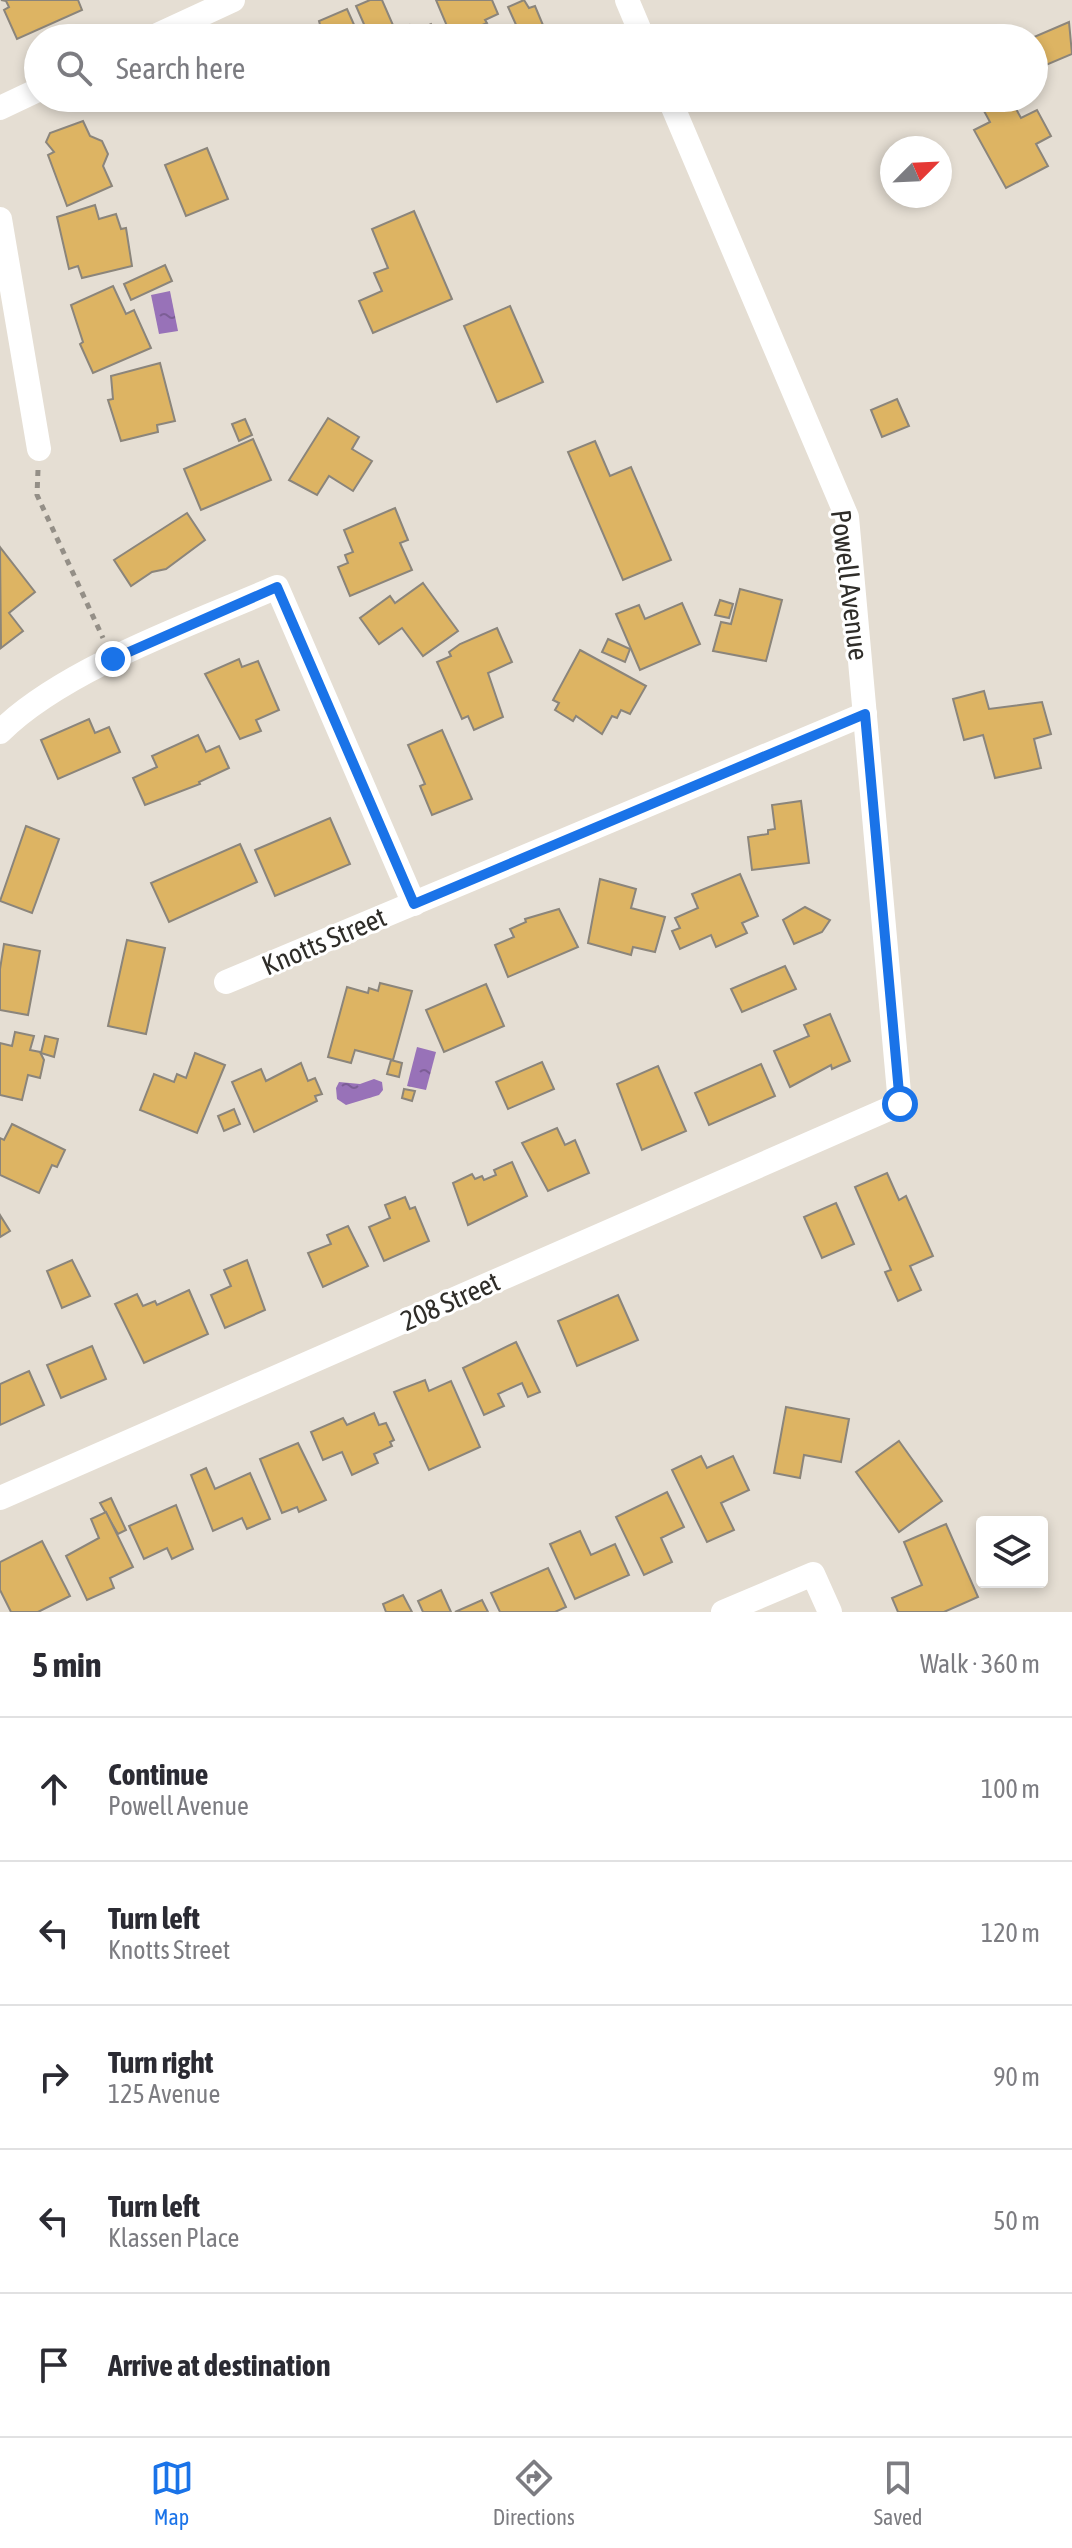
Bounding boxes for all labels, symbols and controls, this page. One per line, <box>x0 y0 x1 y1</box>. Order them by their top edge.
search box <box>24 24 1048 112</box>
icon: search <box>52 46 96 90</box>
text: Search here <box>116 51 245 85</box>
north arrow <box>880 136 952 208</box>
street label: Powell Avenue <box>825 508 875 662</box>
route end <box>95 641 131 677</box>
street label: Knotts Street <box>257 901 391 981</box>
route start <box>882 1086 918 1122</box>
street label: 208 Street <box>396 1265 504 1337</box>
map controls <box>976 1516 1048 1588</box>
button: layers <box>976 1516 1048 1588</box>
text: 5 min <box>32 1645 101 1684</box>
text: Walk · 360 m <box>920 1649 1040 1679</box>
text: Continue <box>108 1757 208 1791</box>
icon: ahead <box>32 1767 76 1811</box>
text: 100 m <box>981 1774 1040 1804</box>
text: Powell Avenue <box>108 1791 249 1821</box>
text: Turn left <box>108 1901 200 1935</box>
icon: left <box>32 1911 76 1955</box>
text: 120 m <box>981 1918 1040 1948</box>
text: Knotts Street <box>108 1935 230 1965</box>
text: Turn right <box>108 2045 214 2079</box>
icon: right <box>32 2055 76 2099</box>
text: 90 m <box>993 2062 1040 2092</box>
text: 125 Avenue <box>108 2079 220 2109</box>
text: Turn left <box>108 2189 200 2223</box>
icon: left <box>32 2199 76 2243</box>
text: 50 m <box>993 2206 1040 2236</box>
text: Klassen Place <box>108 2223 239 2253</box>
icon: arrive <box>32 2343 76 2387</box>
text: Arrive at destination <box>108 2348 330 2382</box>
tab: Map <box>150 2456 194 2530</box>
tab: Directions <box>493 2456 575 2530</box>
tab: Saved <box>874 2456 922 2530</box>

